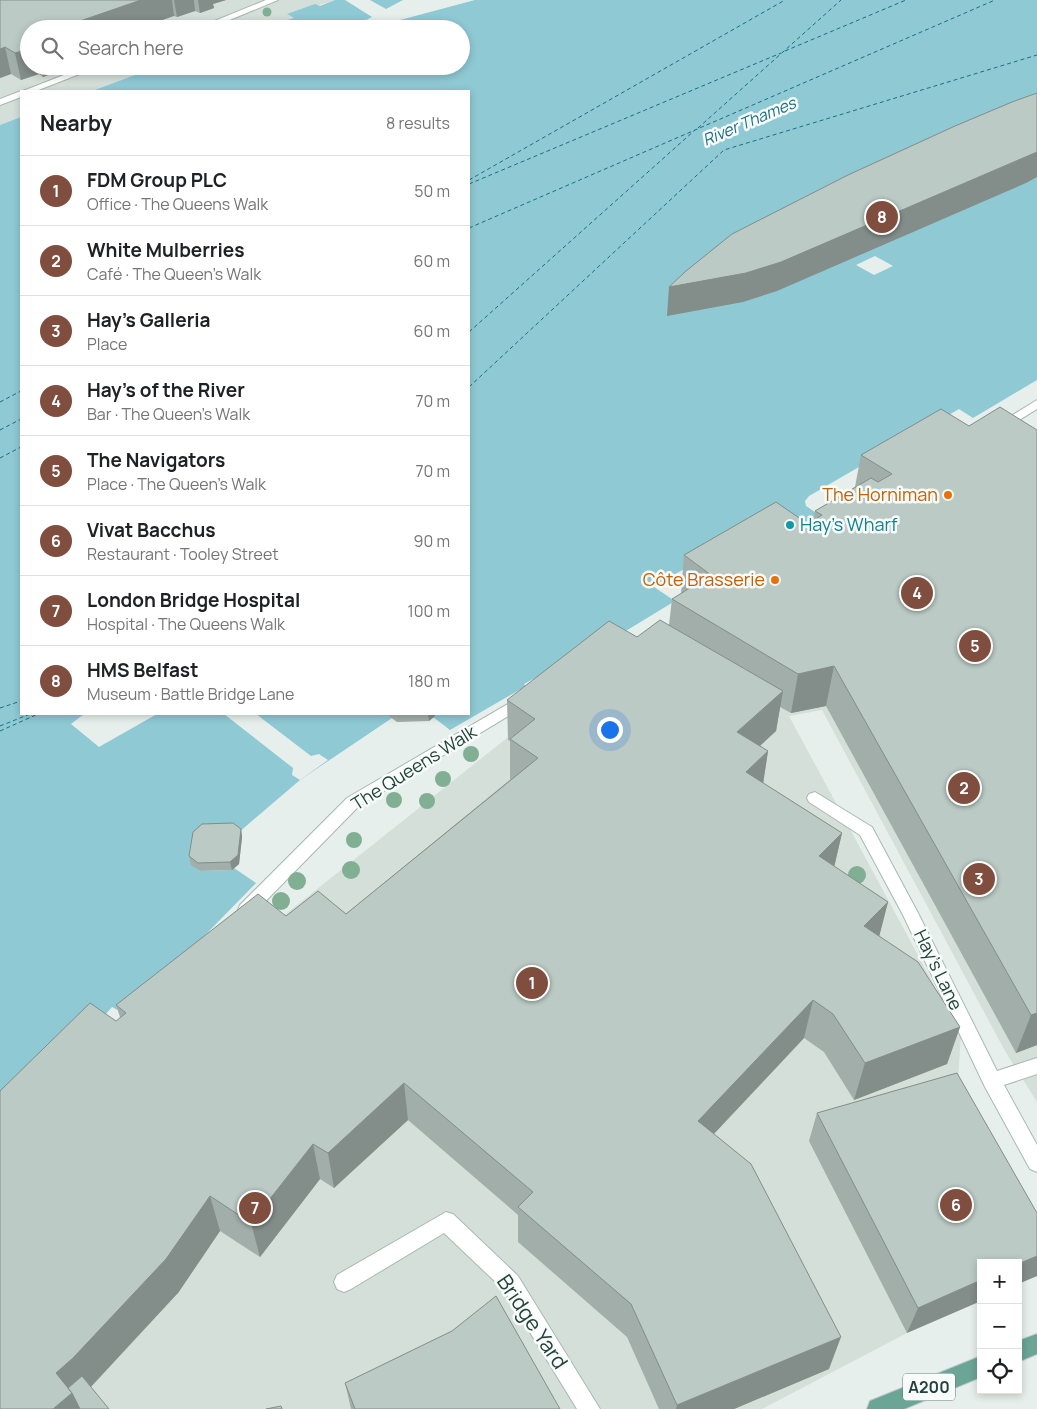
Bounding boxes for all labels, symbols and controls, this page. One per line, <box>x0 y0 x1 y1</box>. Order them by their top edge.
search box <box>20 20 470 75</box>
icon: search <box>38 34 66 62</box>
text: Search here <box>78 35 184 61</box>
water label: River Thames <box>699 91 800 150</box>
text: Nearby <box>40 109 112 137</box>
text: 8 results <box>386 112 450 134</box>
text: FDM Group PLC <box>87 167 227 193</box>
text: 1 <box>52 180 60 202</box>
text: 50 m <box>414 180 450 202</box>
text: Office · The Queens Walk <box>87 193 268 215</box>
pin: 8 <box>866 198 898 236</box>
text: White Mulberries <box>87 237 245 263</box>
text: 2 <box>51 250 61 272</box>
text: 60 m <box>414 250 450 272</box>
text: Café · The Queen's Walk <box>87 263 261 285</box>
text: Hay's Galleria <box>87 307 210 333</box>
text: 3 <box>51 320 61 342</box>
text: 60 m <box>414 320 450 342</box>
text: Place <box>87 333 127 355</box>
text: Hay's of the River <box>87 377 245 403</box>
text: 4 <box>51 390 61 412</box>
text: 70 m <box>415 390 450 412</box>
text: Bar · The Queen's Walk <box>87 403 250 425</box>
text: The Navigators <box>87 447 225 473</box>
text: 5 <box>51 460 61 482</box>
text: 70 m <box>415 460 450 482</box>
text: Place · The Queen's Walk <box>87 473 266 495</box>
place label: The Horniman <box>822 482 938 506</box>
marker: The Horniman <box>942 489 954 501</box>
place label: Hay's Wharf <box>800 512 898 536</box>
text: Vivat Bacchus <box>87 517 216 543</box>
marker: Hay's Wharf <box>784 519 796 531</box>
text: 6 <box>51 530 61 552</box>
text: 90 m <box>414 530 450 552</box>
text: Restaurant · Tooley Street <box>87 543 279 565</box>
place label: Côte Brasserie <box>643 567 765 591</box>
marker: Côte Brasserie <box>769 574 781 586</box>
pin: 4 <box>901 574 933 612</box>
text: London Bridge Hospital <box>87 587 300 613</box>
text: 7 <box>52 600 60 622</box>
text: 100 m <box>407 600 450 622</box>
text: Hospital · The Queens Walk <box>87 613 285 635</box>
pin: 5 <box>959 627 991 665</box>
text: HMS Belfast <box>87 657 198 683</box>
text: 8 <box>51 670 61 692</box>
text: 180 m <box>408 670 450 692</box>
text: Museum · Battle Bridge Lane <box>87 683 294 705</box>
your location <box>597 717 623 743</box>
street label: The Queens Walk <box>346 719 481 815</box>
pin: 2 <box>948 769 980 807</box>
pin: 3 <box>963 860 995 898</box>
street label: Hay's Lane <box>909 925 969 1014</box>
pin: 1 <box>516 964 548 1002</box>
pin: 6 <box>940 1186 972 1224</box>
pin: 7 <box>239 1189 271 1227</box>
map controls <box>977 1259 1022 1394</box>
button: + <box>977 1259 1022 1304</box>
street label: Bridge Yard <box>491 1269 575 1374</box>
button: − <box>977 1304 1022 1349</box>
button: locate <box>977 1349 1022 1394</box>
road number: A200 <box>903 1374 955 1400</box>

